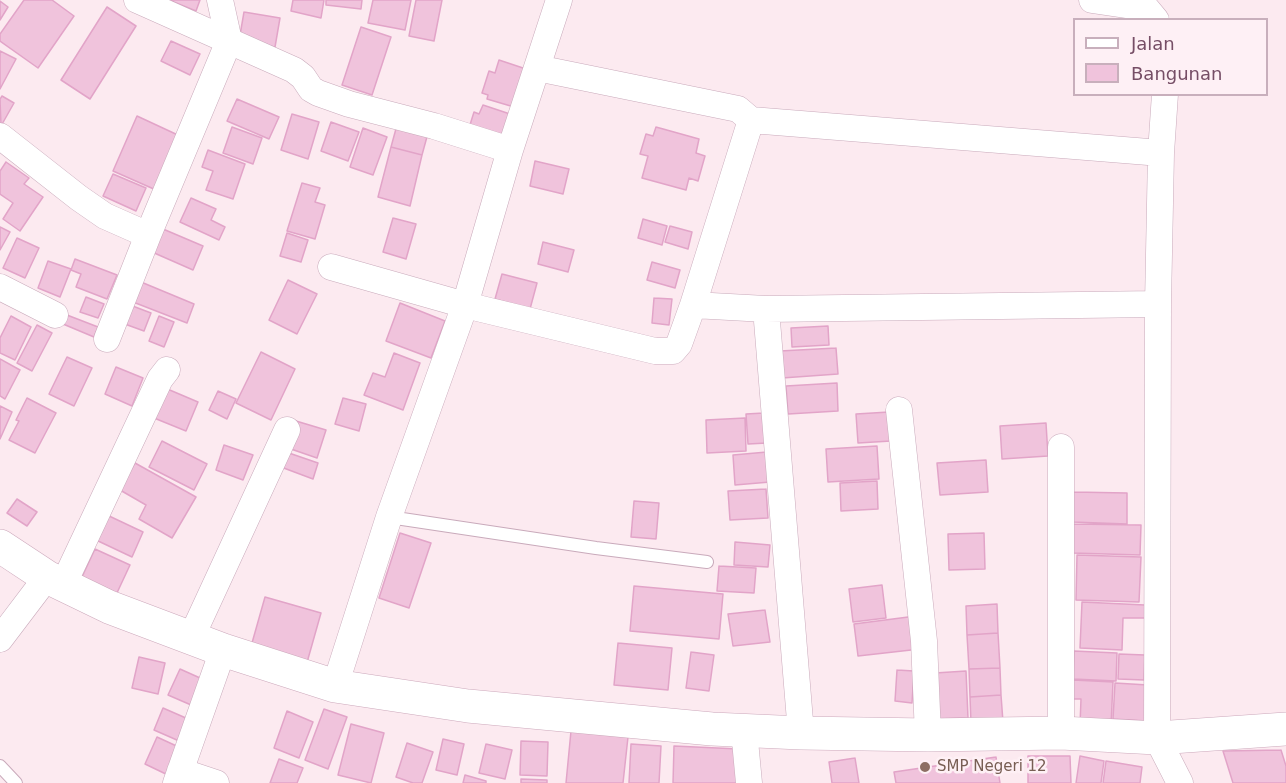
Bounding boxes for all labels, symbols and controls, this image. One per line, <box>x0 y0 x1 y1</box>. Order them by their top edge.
legend <box>1073 18 1268 96</box>
text: Jalan <box>1131 33 1175 54</box>
text: Bangunan <box>1131 63 1222 84</box>
place label: SMP Negeri 12 <box>937 758 1047 776</box>
marker: SMP Negeri 12 <box>918 760 932 774</box>

